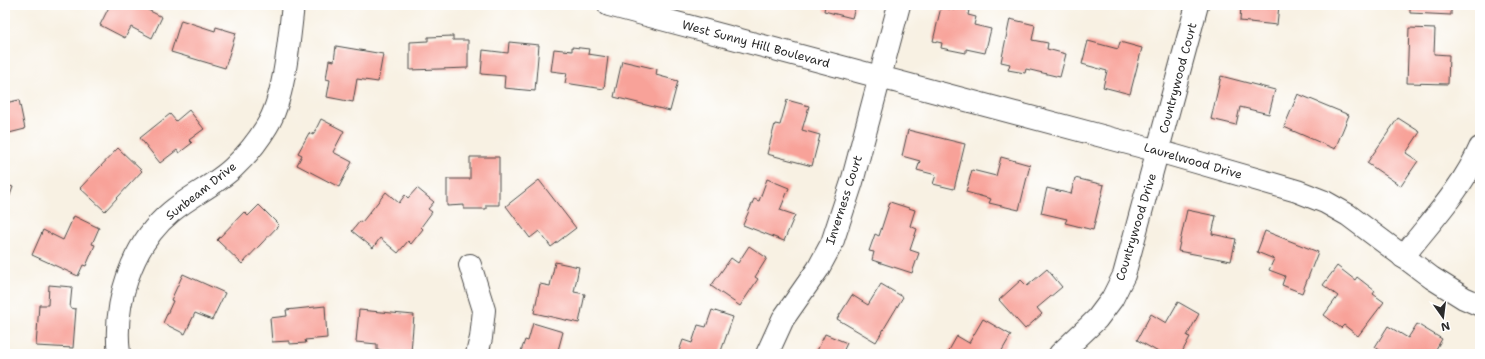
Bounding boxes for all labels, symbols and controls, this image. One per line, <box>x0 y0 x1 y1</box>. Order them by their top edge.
street label: West Sunny Hill Boulevard <box>680 17 832 72</box>
street label: Countrywood Court <box>1156 21 1200 135</box>
street label: Laurelwood Drive <box>1142 139 1244 183</box>
street label: Inverness Court <box>822 153 866 247</box>
street label: Sunbeam Drive <box>162 158 240 224</box>
street label: Countrywood Drive <box>1112 171 1160 283</box>
north arrow <box>1423 297 1463 337</box>
text: N <box>1439 318 1451 335</box>

